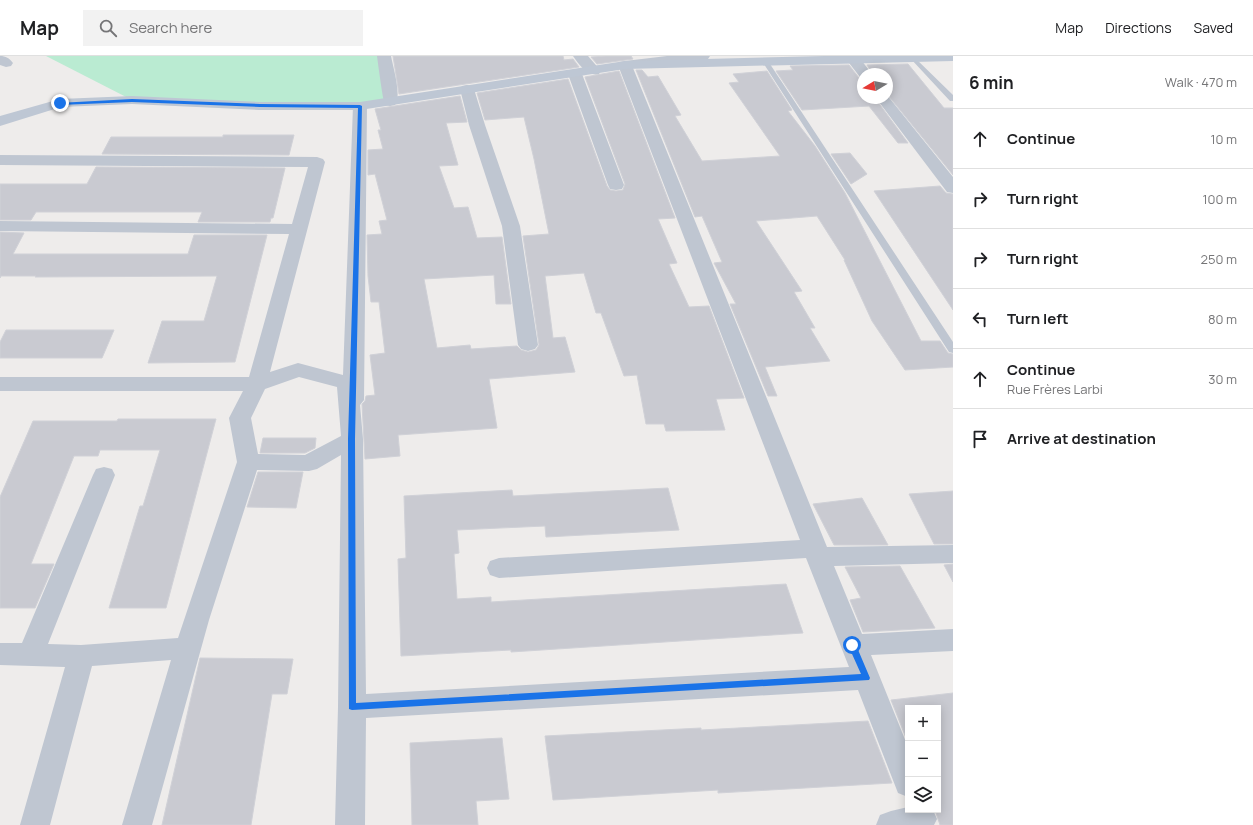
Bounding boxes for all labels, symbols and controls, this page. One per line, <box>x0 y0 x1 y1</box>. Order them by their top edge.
search box <box>83 10 363 46</box>
text: Map <box>20 15 59 41</box>
icon: search <box>97 17 119 39</box>
text: Search here <box>129 17 212 38</box>
text: Map <box>1055 18 1083 37</box>
text: Directions <box>1105 18 1172 37</box>
text: Saved <box>1194 18 1233 37</box>
north arrow <box>857 68 893 104</box>
text: 6 min <box>969 71 1014 94</box>
text: Walk · 470 m <box>1165 73 1237 91</box>
route end <box>51 94 69 112</box>
icon: ahead <box>969 128 991 150</box>
text: Continue <box>1007 128 1075 149</box>
text: 10 m <box>1210 130 1237 148</box>
icon: right <box>969 188 991 210</box>
text: Turn right <box>1007 188 1078 209</box>
text: 100 m <box>1202 190 1237 208</box>
icon: right <box>969 248 991 270</box>
text: Turn right <box>1007 248 1078 269</box>
text: 250 m <box>1201 250 1237 268</box>
icon: left <box>969 308 991 330</box>
text: Turn left <box>1007 308 1069 329</box>
text: 80 m <box>1208 310 1237 328</box>
text: Continue <box>1007 359 1075 380</box>
icon: ahead <box>969 368 991 390</box>
text: 30 m <box>1208 370 1237 388</box>
text: Rue Frères Larbi <box>1007 380 1103 398</box>
icon: arrive <box>969 428 991 450</box>
text: Arrive at destination <box>1007 428 1156 449</box>
route start <box>843 636 861 654</box>
map controls <box>905 705 941 813</box>
button: + <box>905 705 941 741</box>
button: − <box>905 741 941 777</box>
button: layers <box>905 777 941 813</box>

